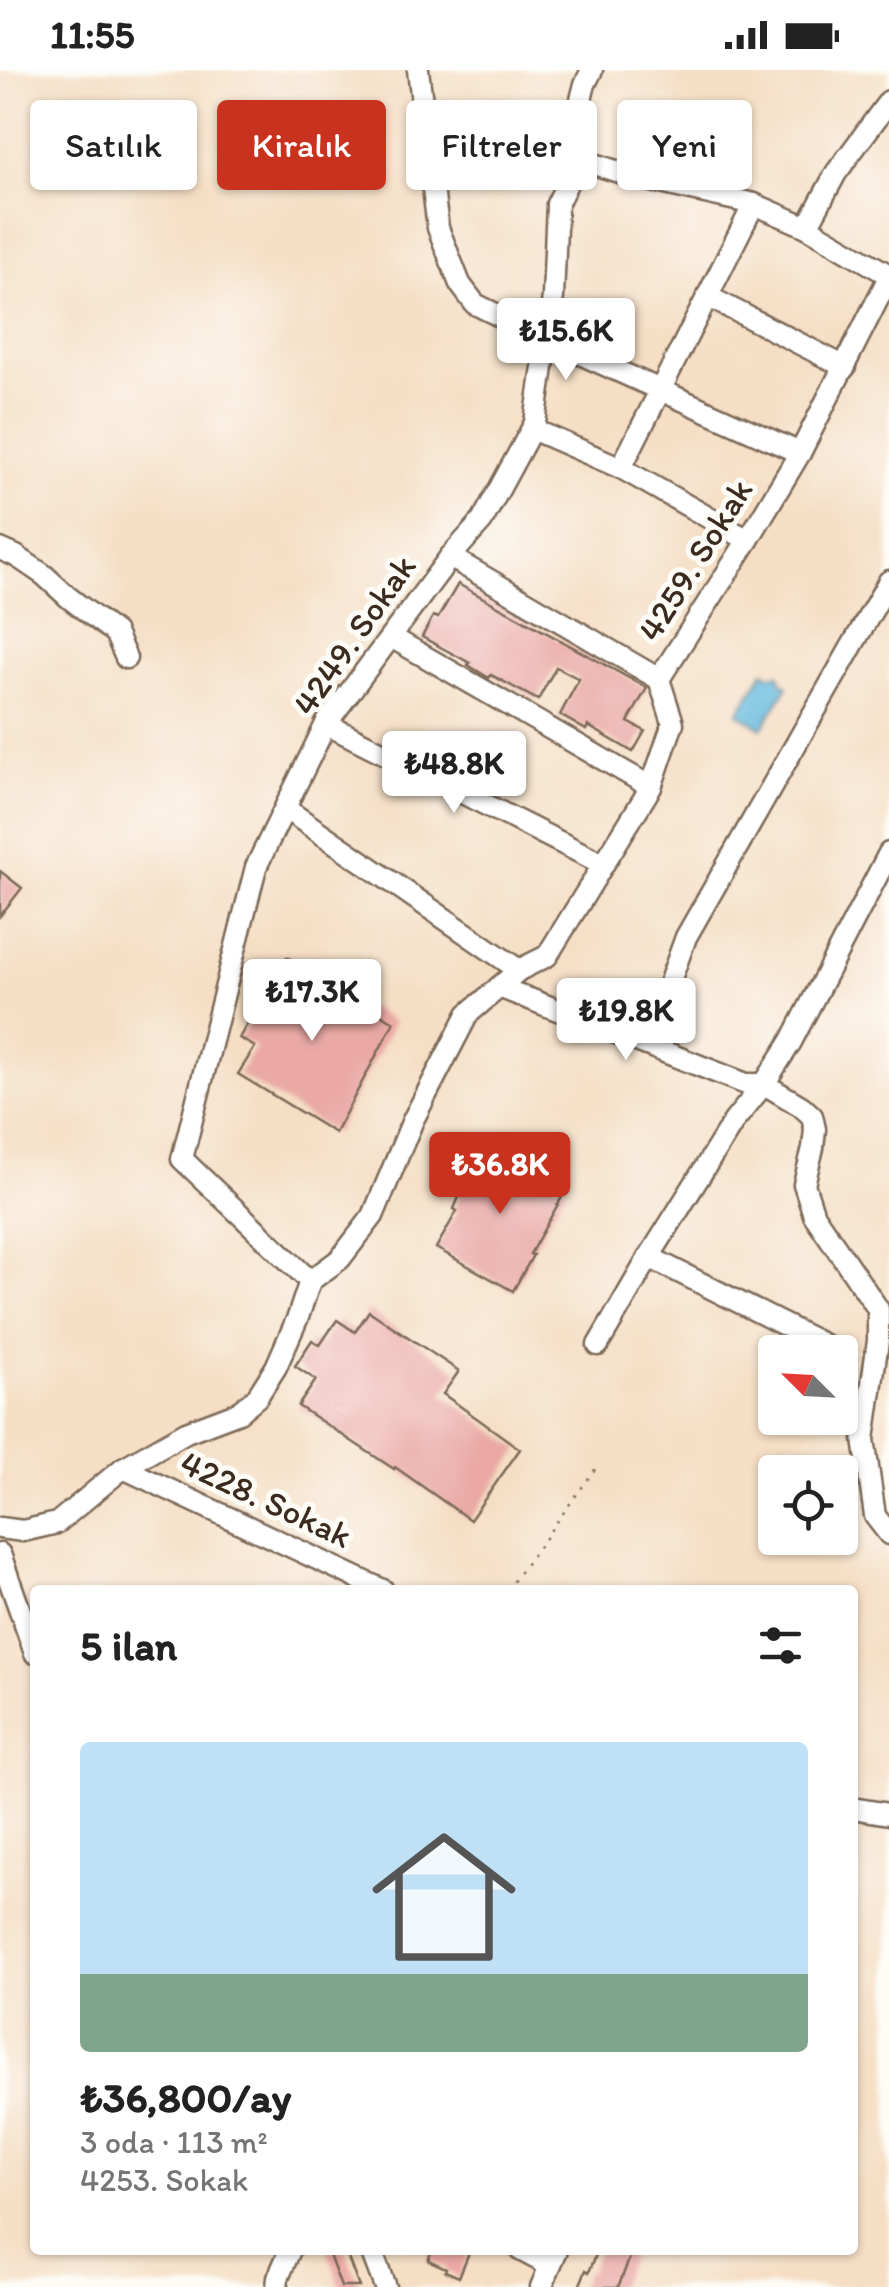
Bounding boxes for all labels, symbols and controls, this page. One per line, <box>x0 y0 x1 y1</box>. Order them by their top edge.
text: 11:55 <box>50 12 134 58</box>
chip: Satılık <box>30 100 197 190</box>
chip: Kiralık <box>217 100 386 190</box>
chip: Filtreler <box>406 100 597 190</box>
chip: Yeni <box>617 100 752 190</box>
pin: ₺15.6K <box>485 298 647 383</box>
text: ₺15.6K <box>519 311 613 349</box>
street label: 4259. Sokak <box>629 471 761 649</box>
street label: 4249. Sokak <box>283 547 425 723</box>
pin: ₺48.8K <box>373 731 535 816</box>
text: ₺48.8K <box>404 744 504 782</box>
pin: ₺17.3K <box>231 959 393 1044</box>
text: ₺17.3K <box>265 972 359 1010</box>
pin: ₺19.8K <box>545 978 707 1063</box>
text: ₺19.8K <box>579 991 673 1029</box>
pin: ₺36.8K <box>419 1132 581 1217</box>
text: ₺36.8K <box>451 1145 549 1183</box>
north arrow <box>758 1335 858 1435</box>
map controls <box>758 1335 858 1555</box>
street label: 4228. Sokak <box>174 1441 358 1557</box>
button: locate <box>758 1455 858 1555</box>
icon: filters <box>753 1618 808 1673</box>
text: 5 ilan <box>80 1620 177 1671</box>
icon: home <box>354 1807 534 1987</box>
text: ₺36,800/ay <box>80 2072 291 2123</box>
text: 3 oda · 113 m² <box>80 2123 268 2161</box>
text: 4253. Sokak <box>80 2161 248 2199</box>

